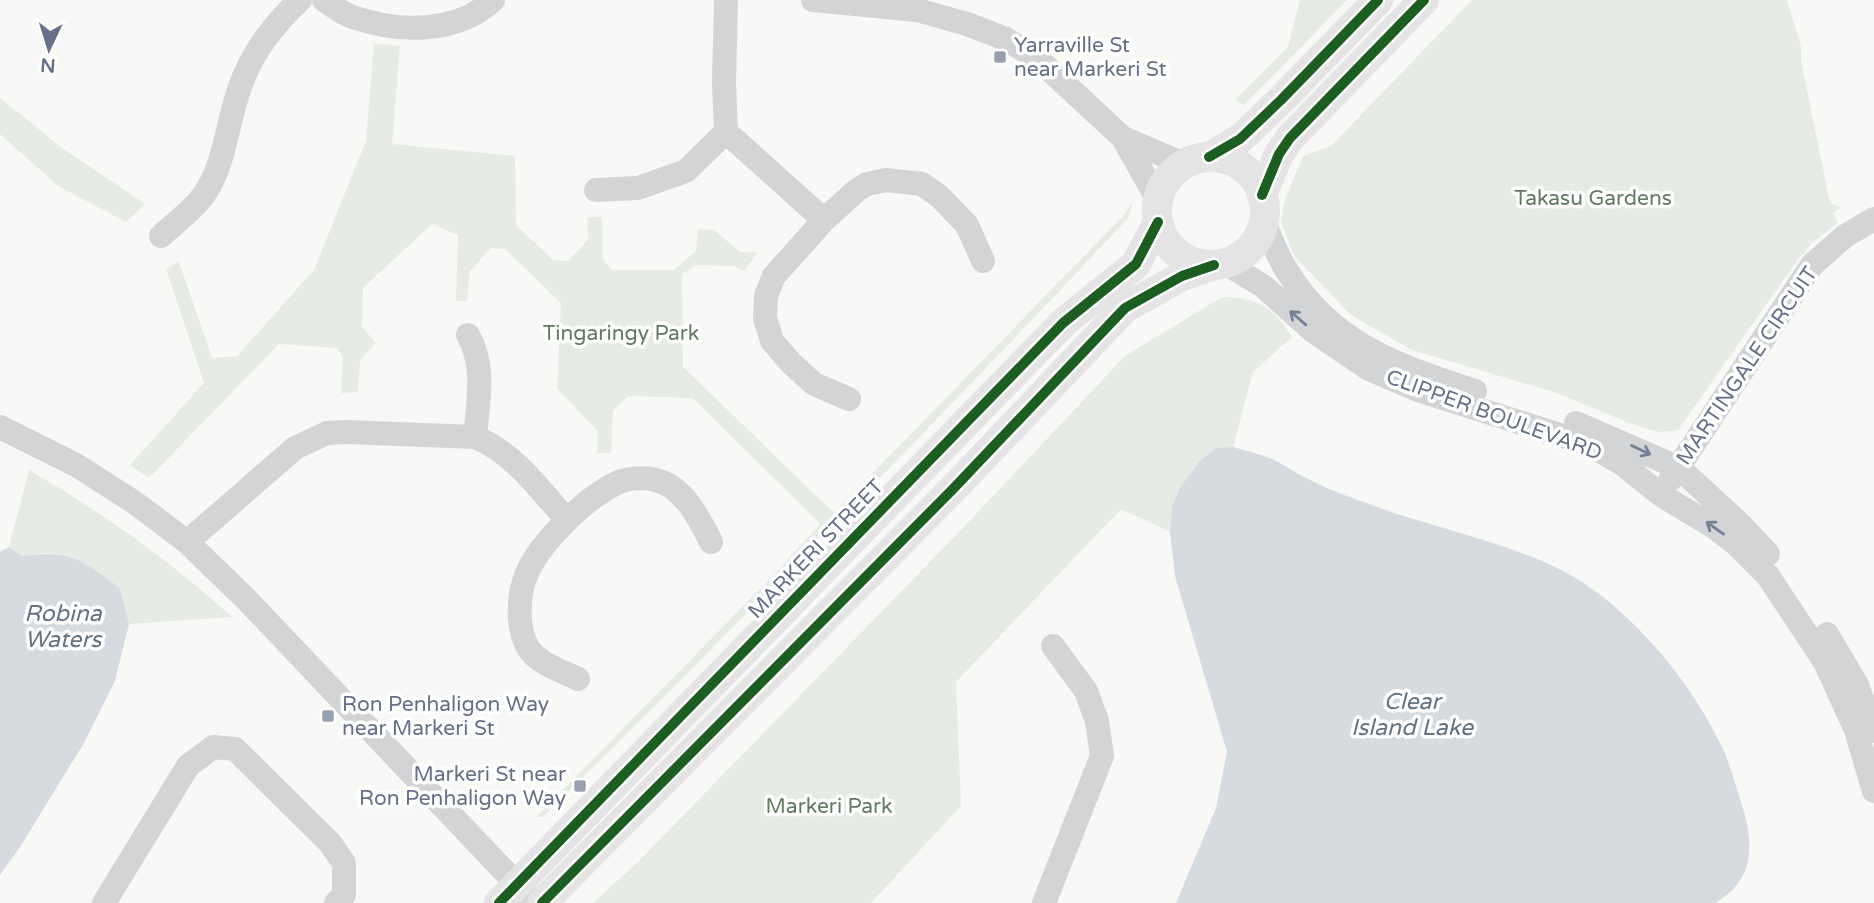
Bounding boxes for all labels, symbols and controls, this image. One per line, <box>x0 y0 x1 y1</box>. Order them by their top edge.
north arrow <box>14 14 84 84</box>
place label: Yarraville St near Markeri St <box>1014 33 1166 82</box>
marker: Yarraville St near Markeri St <box>992 49 1008 65</box>
text: N <box>40 53 56 76</box>
park label: Takasu Gardens <box>1514 186 1672 211</box>
street label: MARTINGALE CIRCUIT <box>1671 262 1823 470</box>
one-way arrow <box>1289 310 1307 326</box>
park label: Tingaringy Park <box>543 321 699 346</box>
street label: CLIPPER BOULEVARD <box>1383 364 1605 466</box>
one-way arrow <box>1631 445 1652 458</box>
street label: MARKERI STREET <box>743 474 889 624</box>
one-way arrow <box>1706 521 1725 536</box>
water label: Robina Waters <box>24 600 103 654</box>
water label: Clear Island Lake <box>1351 688 1475 742</box>
place label: Ron Penhaligon Way near Markeri St <box>342 692 549 741</box>
marker: Ron Penhaligon Way near Markeri St <box>320 708 336 724</box>
place label: Markeri St near Ron Penhaligon Way <box>359 762 566 811</box>
marker: Markeri St near Ron Penhaligon Way <box>572 778 588 794</box>
park label: Markeri Park <box>766 794 892 819</box>

